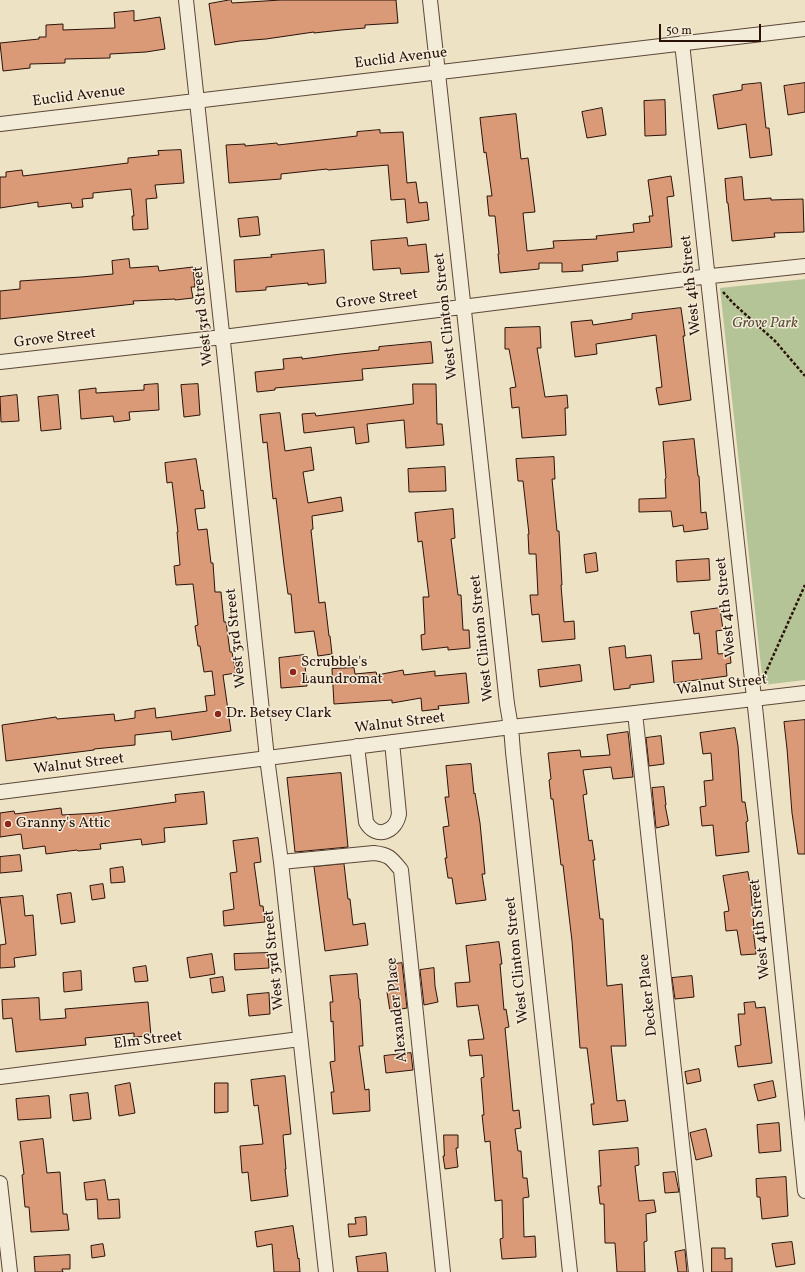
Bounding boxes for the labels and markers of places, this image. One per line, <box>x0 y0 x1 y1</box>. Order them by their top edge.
place label: Scrubble's Laundromat <box>301 654 383 689</box>
marker: Scrubble's Laundromat <box>288 667 298 677</box>
place label: Dr. Betsey Clark <box>226 705 332 723</box>
marker: Dr. Betsey Clark <box>213 709 223 719</box>
place label: Granny's Attic <box>16 815 110 833</box>
marker: Granny's Attic <box>3 819 13 829</box>

